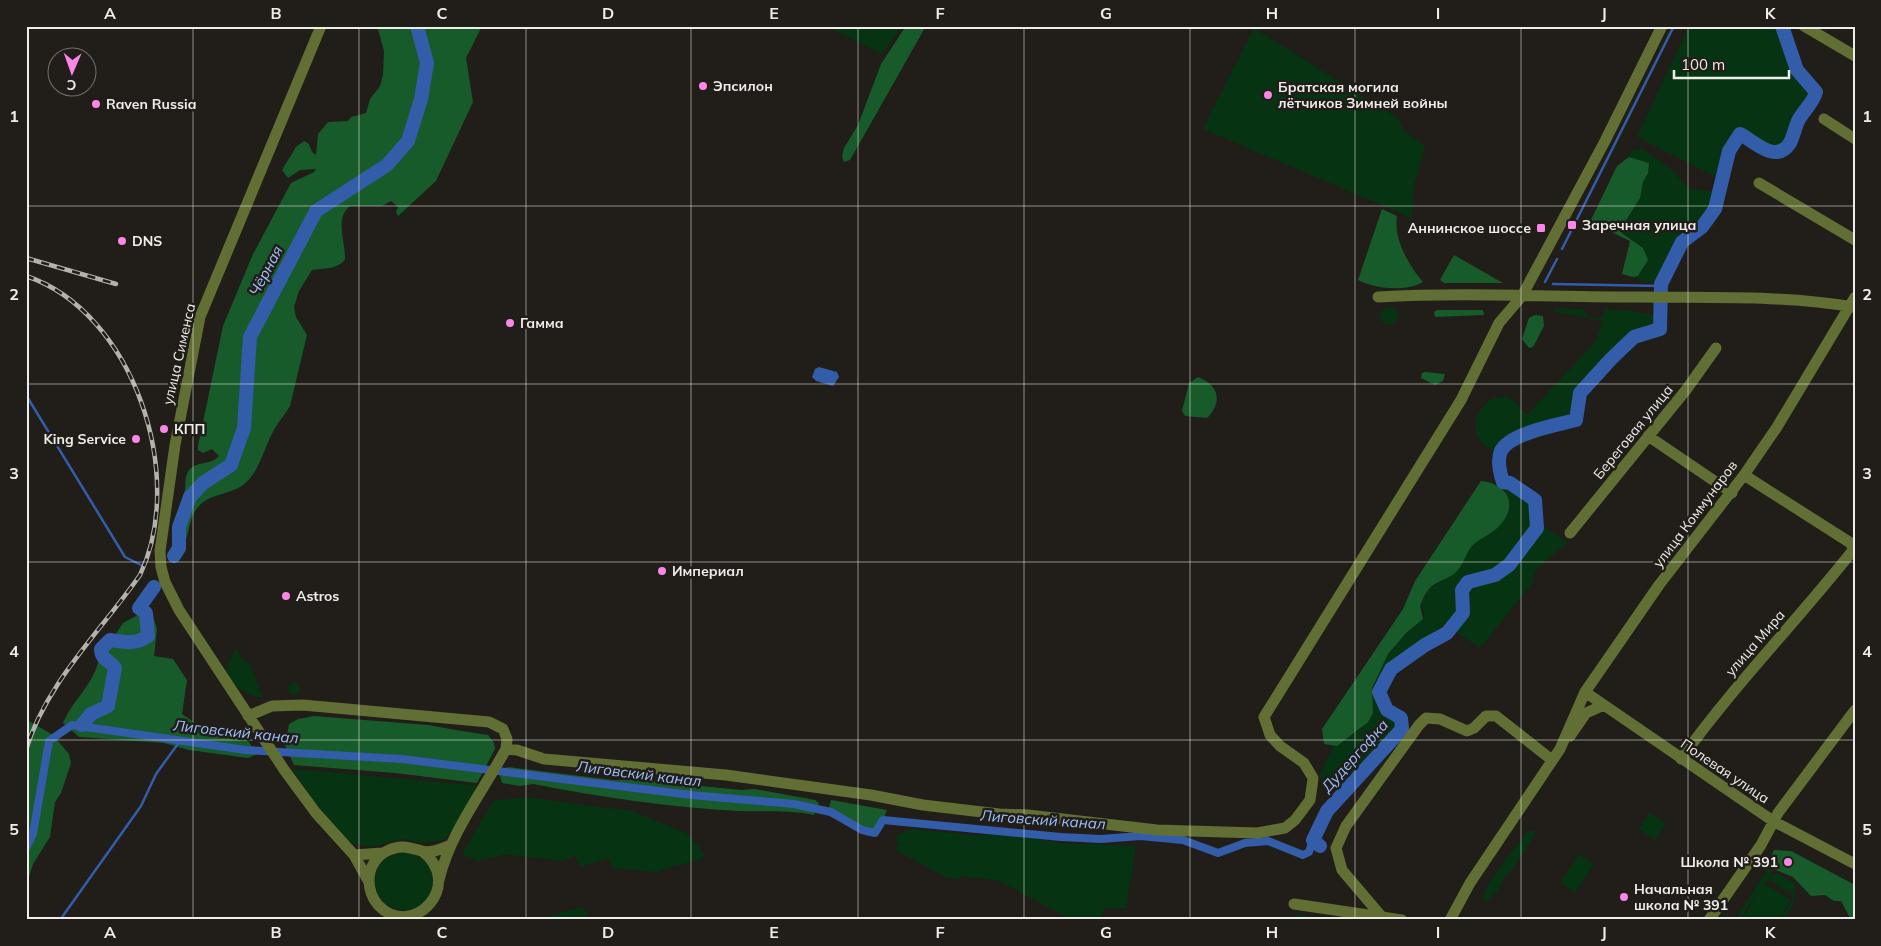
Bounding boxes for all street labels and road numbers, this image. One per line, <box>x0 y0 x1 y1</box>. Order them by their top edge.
street label: улица Сименса <box>159 302 199 406</box>
street label: Береговая улица <box>1589 381 1677 483</box>
street label: улица Коммунаров <box>1649 457 1741 571</box>
street label: улица Мира <box>1721 606 1789 680</box>
street label: Полевая улица <box>1677 735 1773 807</box>

